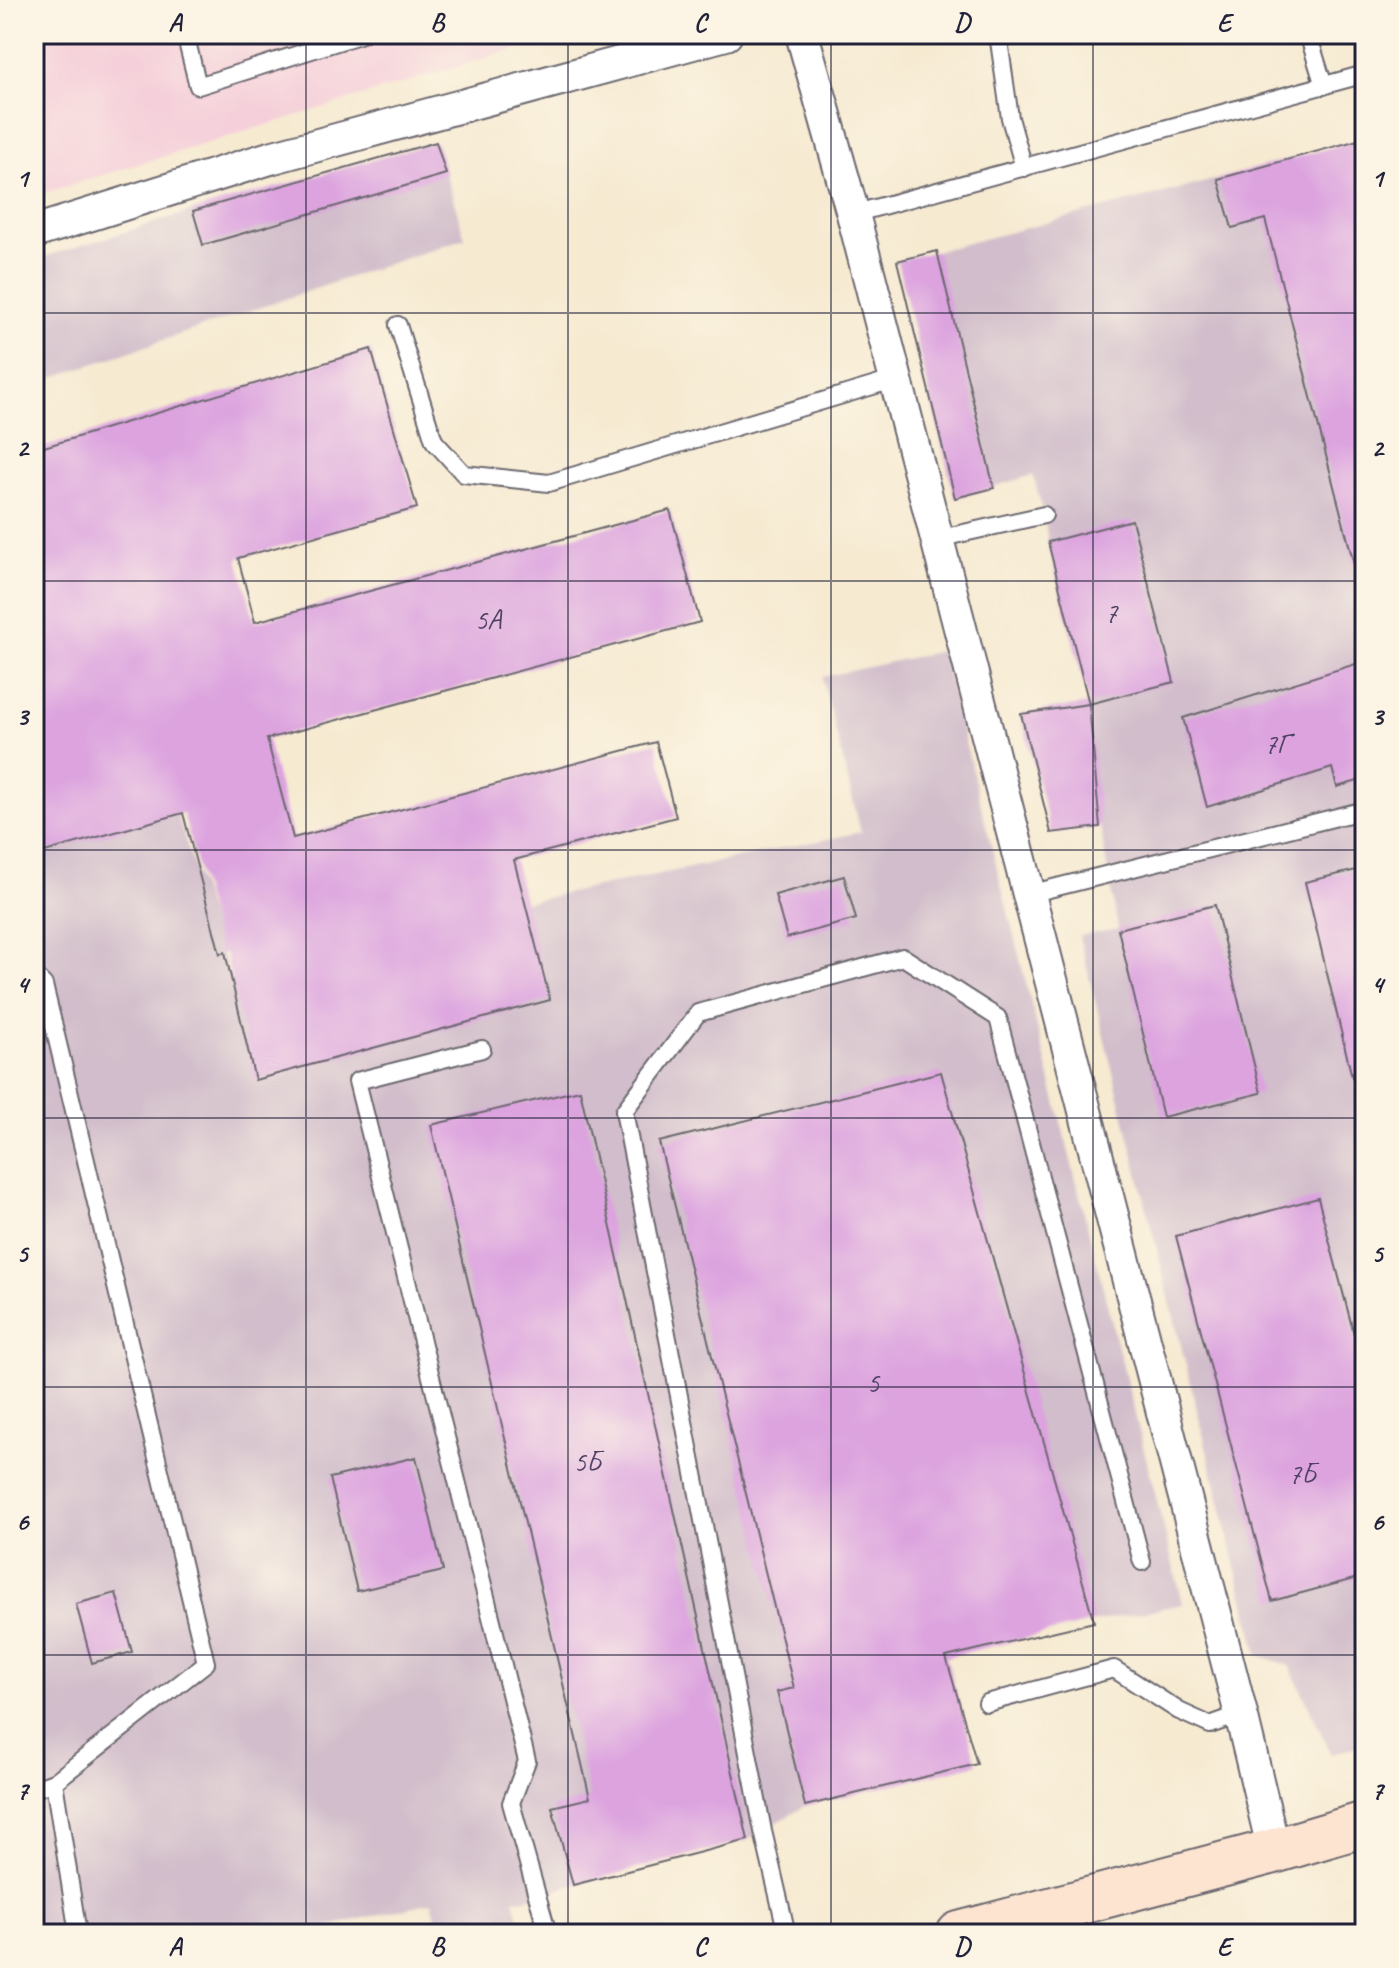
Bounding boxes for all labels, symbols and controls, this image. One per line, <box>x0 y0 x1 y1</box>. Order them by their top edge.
text: A <box>168 6 183 39</box>
text: B <box>430 6 446 39</box>
text: C <box>694 6 710 39</box>
text: D <box>954 6 972 39</box>
text: E <box>1217 6 1235 39</box>
text: 1 <box>16 162 31 195</box>
text: 1 <box>1371 162 1386 195</box>
text: 2 <box>16 431 30 464</box>
text: 2 <box>1371 431 1385 464</box>
house number: 7 <box>1105 595 1119 630</box>
house number: 5А <box>475 602 503 637</box>
text: 3 <box>16 700 30 733</box>
text: 3 <box>1371 700 1385 733</box>
house number: 7Г <box>1264 726 1296 761</box>
text: 4 <box>16 968 31 1001</box>
text: 4 <box>1371 968 1386 1001</box>
text: 5 <box>16 1237 30 1270</box>
text: 5 <box>1371 1237 1385 1270</box>
house number: 5 <box>867 1365 881 1400</box>
house number: 5Б <box>574 1444 605 1479</box>
house number: 7Б <box>1289 1456 1320 1491</box>
text: 6 <box>16 1505 30 1538</box>
text: 6 <box>1371 1505 1385 1538</box>
text: 7 <box>16 1774 30 1807</box>
text: 7 <box>1371 1774 1385 1807</box>
text: A <box>168 1930 183 1963</box>
text: B <box>430 1930 446 1963</box>
text: C <box>694 1930 710 1963</box>
text: D <box>954 1930 972 1963</box>
text: E <box>1217 1930 1235 1963</box>

